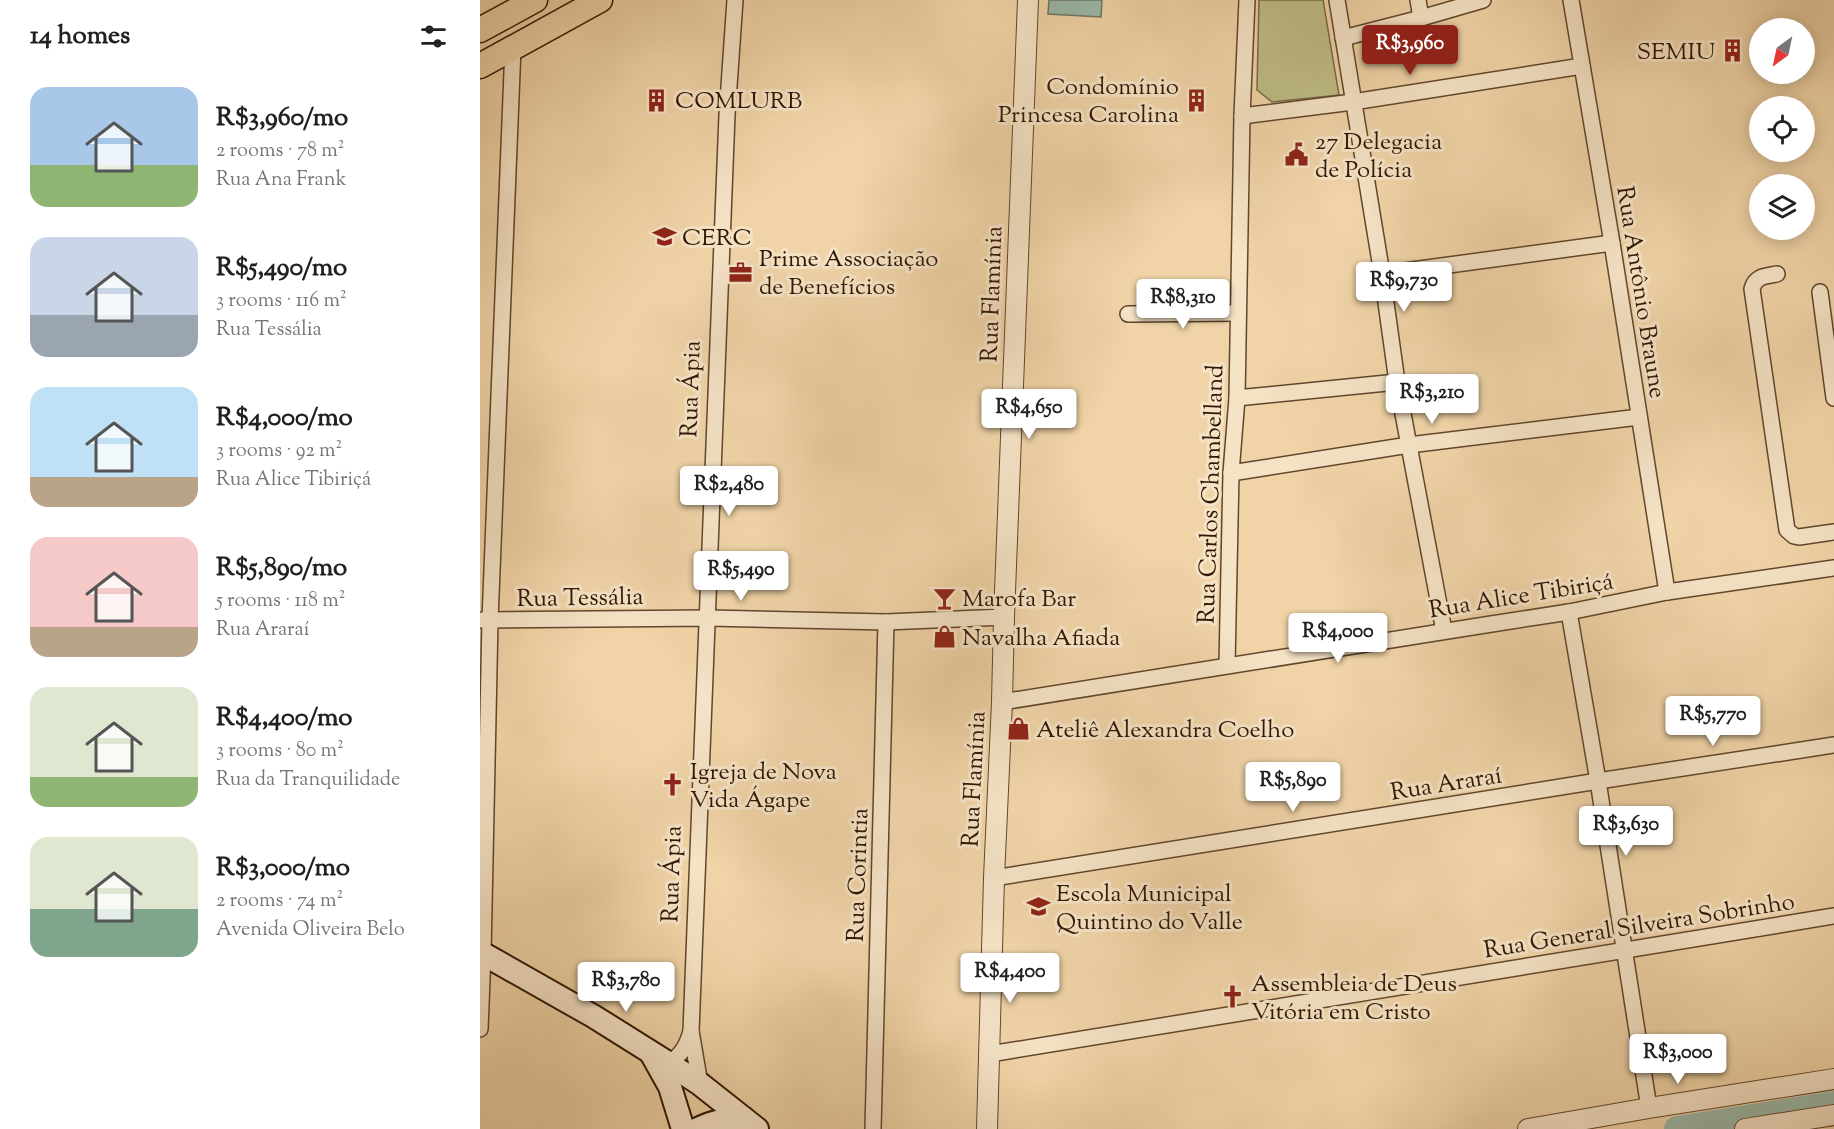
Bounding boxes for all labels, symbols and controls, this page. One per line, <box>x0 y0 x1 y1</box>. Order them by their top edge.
text: 14 homes <box>30 18 130 55</box>
north arrow <box>1749 18 1815 84</box>
map controls <box>1749 18 1815 240</box>
icon: filters <box>417 20 450 53</box>
pin: R$3,960 <box>1355 25 1465 76</box>
text: R$3,960 <box>1376 30 1444 59</box>
place label: SEMIU <box>1637 36 1715 70</box>
building icon: SEMIU <box>1720 38 1746 64</box>
place label: Condomínio Princesa Carolina <box>998 71 1179 133</box>
place label: COMLURB <box>675 85 802 119</box>
building icon: COMLURB <box>644 87 670 113</box>
building icon: Condomínio Princesa Carolina <box>1184 87 1210 113</box>
button: locate <box>1749 96 1815 162</box>
text: R$3,960/mo <box>216 100 348 137</box>
icon: home <box>78 111 150 183</box>
place label: 27 Delegacia de Polícia <box>1315 126 1442 188</box>
text: 2 rooms · 78 m² <box>216 137 345 166</box>
public building icon: 27 Delegacia de Polícia <box>1284 142 1310 168</box>
text: Rua Ana Frank <box>216 166 347 195</box>
button: layers <box>1749 174 1815 240</box>
street label: Rua Antônio Braune <box>1606 184 1674 401</box>
place label: CERC <box>682 222 752 256</box>
school or university icon: CERC <box>651 224 677 250</box>
street label: Rua Flamínia <box>974 225 1012 363</box>
place label: Prime Associação de Benefícios <box>759 243 939 305</box>
text: R$5,490/mo <box>216 250 347 287</box>
office icon: Prime Associação de Benefícios <box>728 259 754 285</box>
icon: home <box>78 261 150 333</box>
pin: R$9,730 <box>1349 262 1459 313</box>
text: R$9,730 <box>1370 267 1438 296</box>
pin: R$8,310 <box>1128 279 1238 330</box>
text: R$8,310 <box>1150 284 1216 313</box>
text: 3 rooms · 116 m² <box>216 287 347 316</box>
text: Rua Tessália <box>216 316 322 345</box>
street label: Rua Ápia <box>673 340 711 438</box>
street label: Rua Carlos Chambelland <box>1190 363 1234 624</box>
pin: R$3,210 <box>1377 374 1487 425</box>
text: R$3,210 <box>1400 379 1464 408</box>
pin: R$4,650 <box>974 389 1084 440</box>
text: R$4,650 <box>995 394 1063 423</box>
text: R$4,000/mo <box>216 400 353 437</box>
icon: home <box>78 411 150 483</box>
text: 3 rooms · 92 m² <box>216 437 342 466</box>
text: Rua Alice Tibiriçá <box>216 466 371 495</box>
pin: R$2,480 <box>674 466 784 517</box>
text: R$2,480 <box>694 471 764 500</box>
text: R$5,890/mo <box>216 550 347 587</box>
pin: R$5,490 <box>686 551 796 602</box>
text: R$5,490 <box>707 556 775 585</box>
icon: home <box>78 561 150 633</box>
street label: Rua Alice Tibiriçá <box>1427 566 1616 628</box>
street label: Rua Tessália <box>516 581 644 617</box>
place label: Marofa Bar <box>962 583 1076 617</box>
bar icon: Marofa Bar <box>931 585 957 611</box>
text: 5 rooms · 118 m² <box>216 587 346 616</box>
pin: R$4,000 <box>1283 613 1393 664</box>
text: Rua Araraí <box>216 616 309 645</box>
text: R$4,000 <box>1302 618 1374 647</box>
place label: Navalha Afiada <box>962 622 1120 656</box>
shop icon: Navalha Afiada <box>931 624 957 650</box>
pin: R$5,770 <box>1658 696 1768 747</box>
text: R$4,400/mo <box>216 700 352 737</box>
text: R$5,770 <box>1679 701 1747 730</box>
street label: Rua Flamínia <box>954 710 996 848</box>
icon: home <box>78 711 150 783</box>
place label: Ateliê Alexandra Coelho <box>1036 714 1294 748</box>
shop icon: Ateliê Alexandra Coelho <box>1005 716 1031 742</box>
text: 3 rooms · 80 m² <box>216 737 344 766</box>
place label: Igreja de Nova Vida Ágape <box>690 756 837 818</box>
street label: Rua Araraí <box>1388 759 1505 811</box>
pin: R$5,890 <box>1238 762 1348 813</box>
text: Rua da Tranquilidade <box>216 766 400 795</box>
text: R$5,890 <box>1259 767 1327 796</box>
church icon: Igreja de Nova Vida Ágape <box>659 772 685 798</box>
pin: R$3,630 <box>1571 806 1681 857</box>
street label: Rua Corintia <box>840 807 878 943</box>
text: R$3,630 <box>1593 811 1659 840</box>
street label: Rua Ápia <box>654 825 692 923</box>
text: R$3,000/mo <box>216 850 350 887</box>
icon: home <box>78 861 150 933</box>
place label: Escola Municipal Quintino do Valle <box>1056 878 1243 940</box>
street label: Rua General Silveira Sobrinho <box>1482 886 1797 968</box>
text: 2 rooms · 74 m² <box>216 887 343 916</box>
school or university icon: Escola Municipal Quintino do Valle <box>1025 894 1051 920</box>
text: Avenida Oliveira Belo <box>216 916 405 945</box>
pin: R$4,400 <box>955 953 1065 1004</box>
text: R$4,400 <box>974 958 1046 987</box>
pin: R$3,780 <box>571 962 681 1013</box>
text: R$3,780 <box>592 967 660 996</box>
place label: Assembleia de Deus Vitória em Cristo <box>1251 968 1457 1030</box>
church icon: Assembleia de Deus Vitória em Cristo <box>1220 984 1246 1010</box>
pin: R$3,000 <box>1623 1034 1733 1085</box>
text: R$3,000 <box>1643 1039 1713 1068</box>

